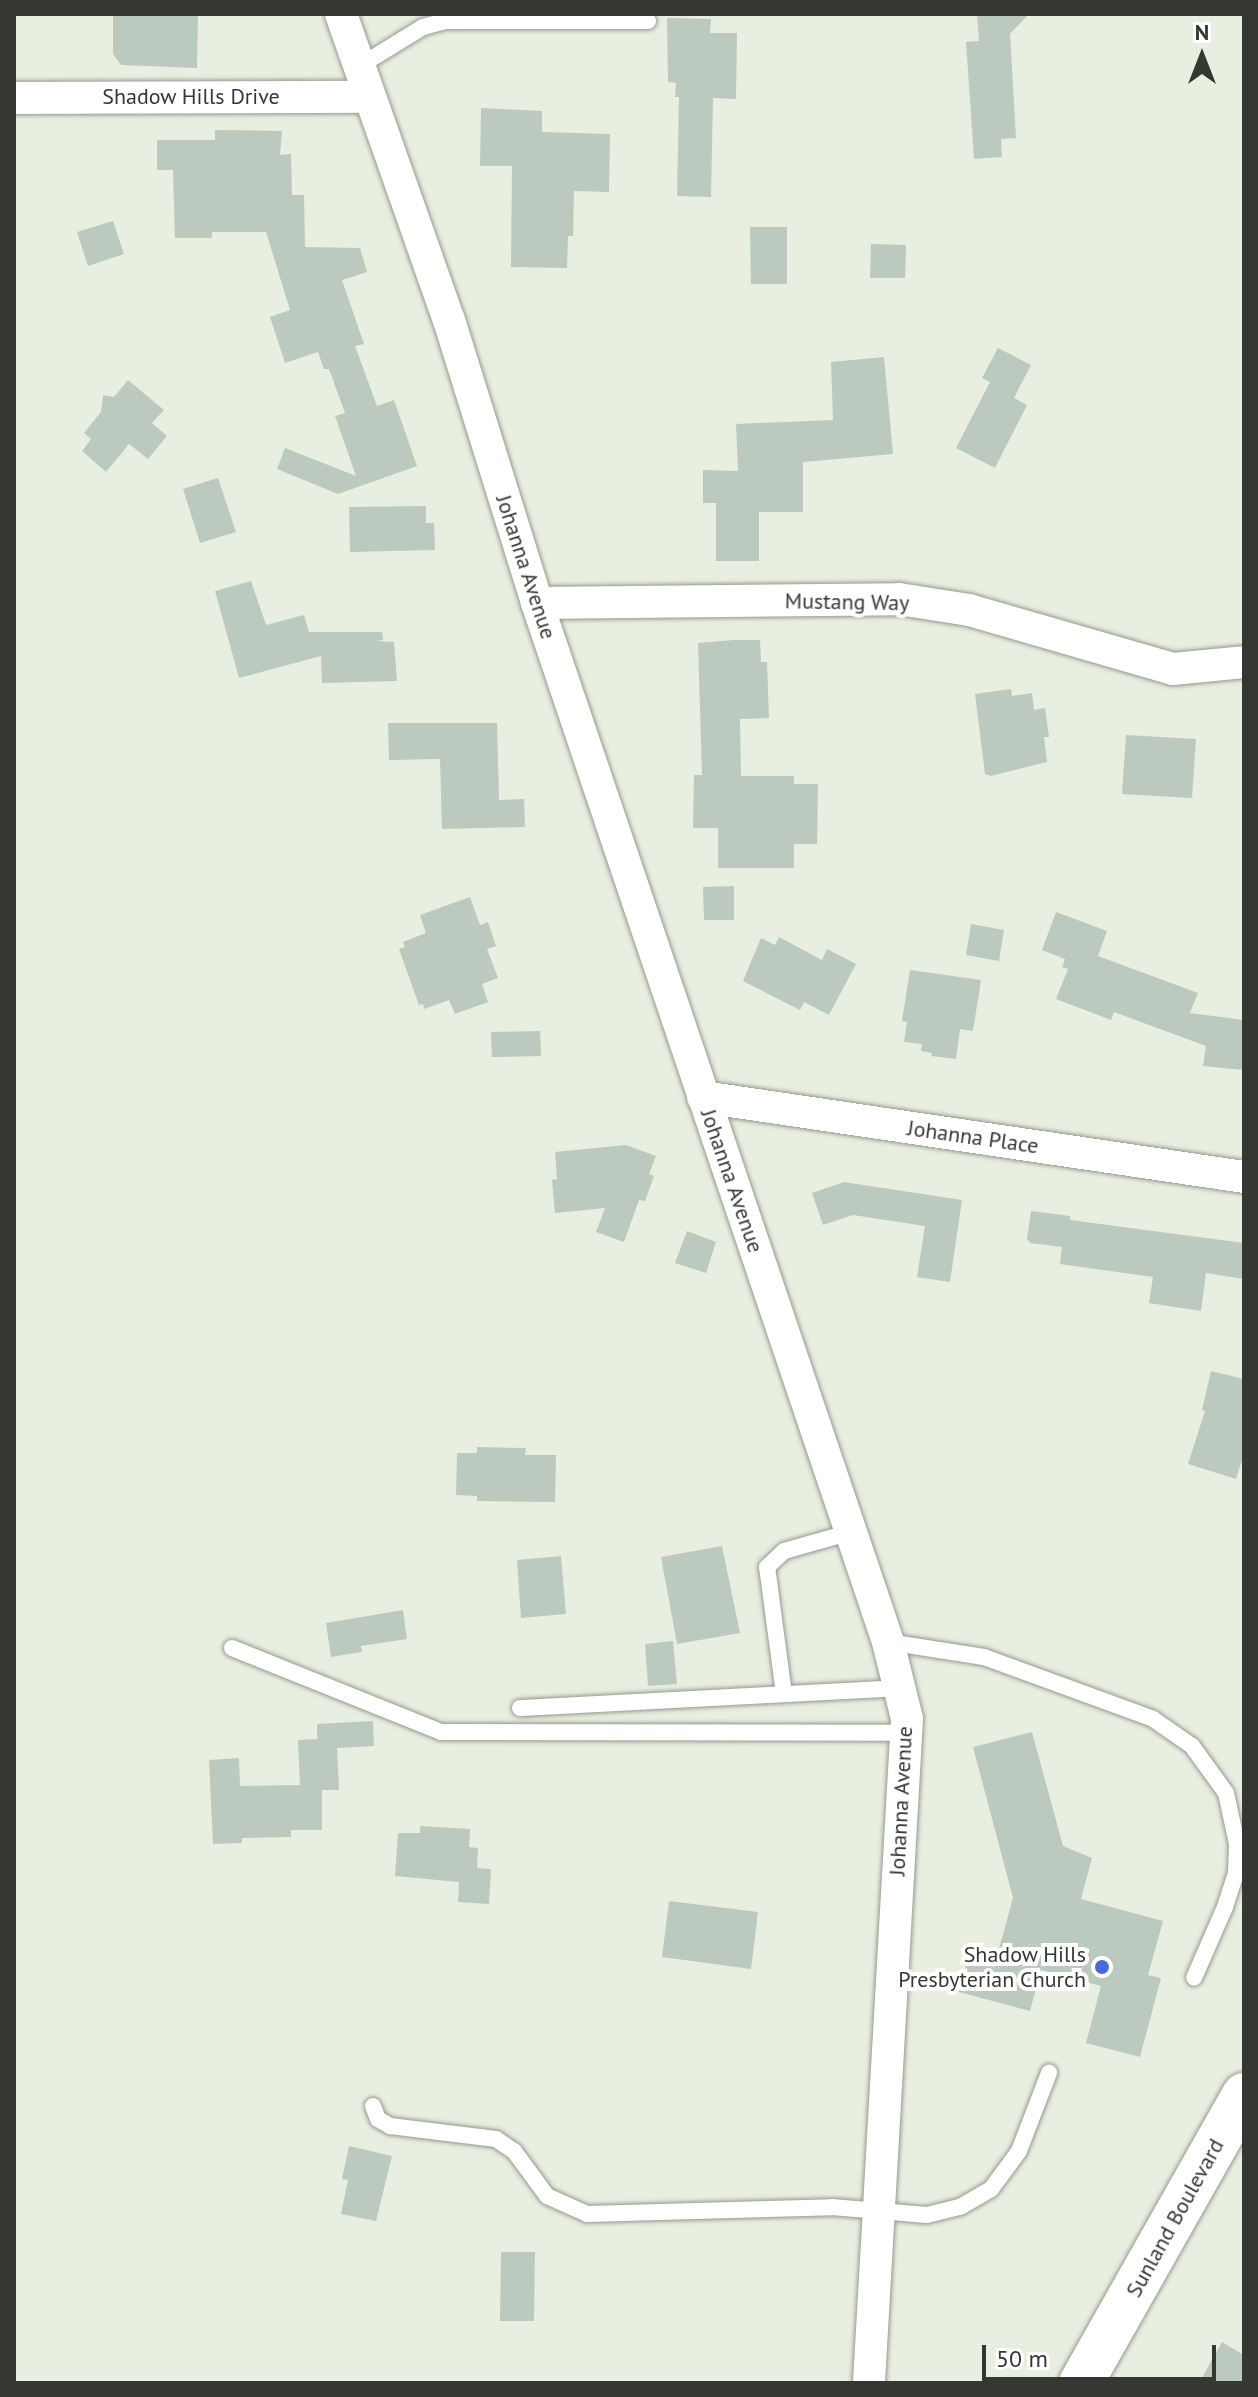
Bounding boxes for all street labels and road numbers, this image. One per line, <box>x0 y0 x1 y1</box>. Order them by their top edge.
street label: Shadow Hills Drive <box>102 84 280 110</box>
street label: Johanna Avenue <box>490 491 562 643</box>
street label: Mustang Way <box>784 588 910 616</box>
street label: Johanna Avenue <box>695 1105 769 1257</box>
street label: Johanna Place <box>906 1115 1040 1159</box>
street label: Johanna Avenue <box>884 1725 918 1877</box>
street label: Sunland Boulevard <box>1121 2134 1229 2302</box>

